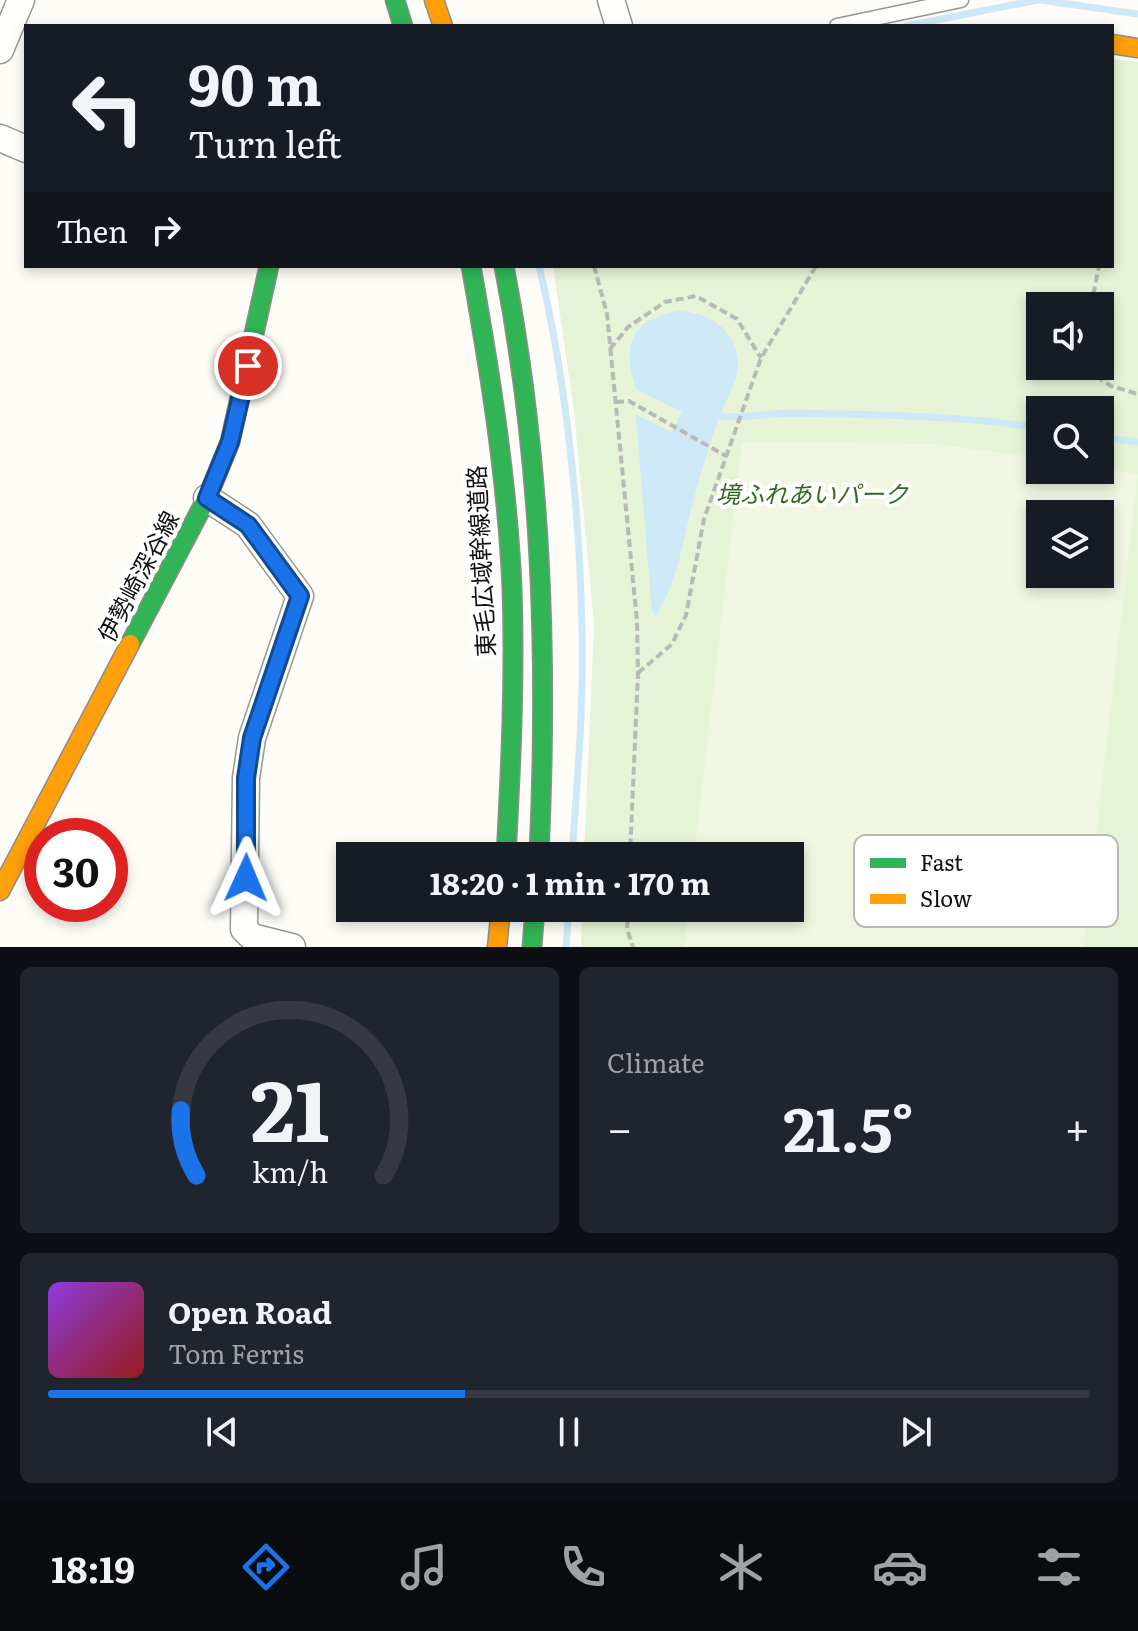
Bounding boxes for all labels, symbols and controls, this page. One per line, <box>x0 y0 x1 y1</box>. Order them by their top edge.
text: 90 m <box>188 40 322 123</box>
icon: left <box>56 56 160 160</box>
text: Turn left <box>188 116 342 169</box>
text: Then <box>56 208 128 252</box>
icon: right <box>144 208 188 252</box>
map controls <box>1026 292 1114 588</box>
button: sound <box>1026 292 1114 380</box>
pin <box>214 332 282 400</box>
icon: arrive <box>226 344 270 388</box>
button: search <box>1026 396 1114 484</box>
street label: 東毛広域幹線道路 <box>457 464 502 658</box>
park label: 境ふれあいパーク <box>716 475 909 510</box>
button: layers <box>1026 500 1114 588</box>
street label: 伊勢崎深谷線 <box>88 504 186 648</box>
speed limit sign: 30 <box>24 818 128 922</box>
legend <box>854 835 1118 927</box>
position arrow <box>204 836 288 920</box>
text: Fast <box>920 845 963 878</box>
text: 18:20 · 1 min · 170 m <box>430 860 710 904</box>
text: Slow <box>920 881 972 914</box>
text: Climate <box>607 1042 705 1081</box>
text: 21 <box>250 1044 329 1168</box>
text: 21.5° <box>783 1081 914 1170</box>
text: − <box>607 1093 633 1159</box>
text: + <box>1064 1093 1090 1159</box>
text: km/h <box>251 1149 328 1192</box>
text: Open Road <box>168 1289 332 1333</box>
text: Tom Ferris <box>168 1333 304 1372</box>
icon: previous <box>200 1410 244 1454</box>
icon: pause <box>547 1410 591 1454</box>
icon: next <box>894 1410 938 1454</box>
icon: directions <box>238 1539 294 1595</box>
icon: music <box>396 1539 452 1595</box>
icon: phone <box>555 1539 611 1595</box>
icon: climate <box>713 1539 769 1595</box>
icon: car <box>872 1539 928 1595</box>
icon: filters <box>1031 1539 1087 1595</box>
text: 18:19 <box>51 1541 135 1594</box>

